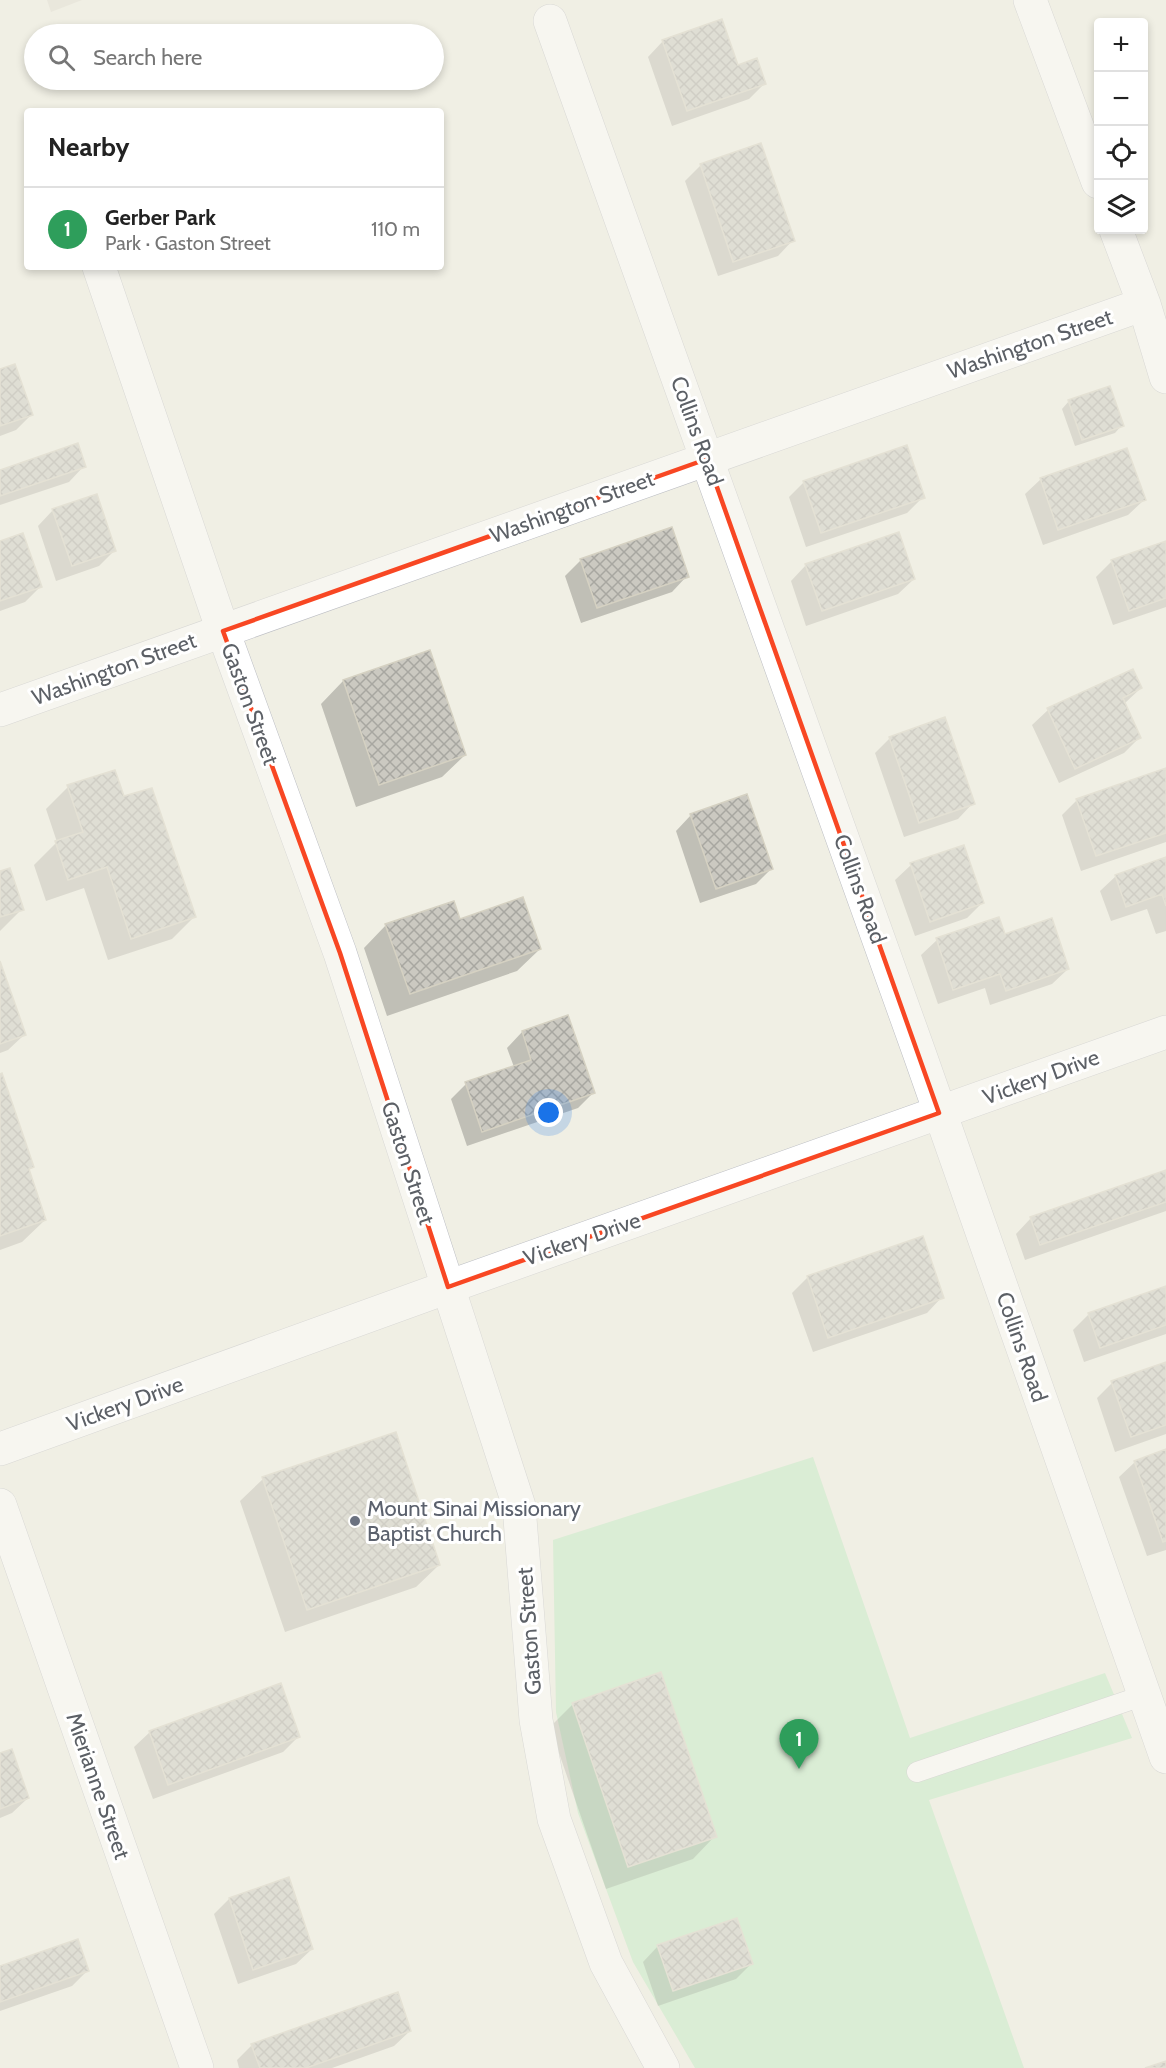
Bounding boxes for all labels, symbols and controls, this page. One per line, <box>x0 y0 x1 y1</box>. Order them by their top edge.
map controls <box>1094 18 1148 234</box>
button: + <box>1094 18 1148 72</box>
search box <box>24 24 444 90</box>
icon: search <box>45 41 78 74</box>
text: Search here <box>93 44 202 71</box>
button: − <box>1094 72 1148 126</box>
button: locate <box>1094 126 1148 180</box>
text: Nearby <box>48 131 129 163</box>
button: layers <box>1094 180 1148 234</box>
text: Gerber Park <box>105 204 216 231</box>
text: 1 <box>64 217 71 241</box>
text: 110 m <box>371 217 420 241</box>
text: Park · Gaston Street <box>105 231 271 255</box>
street label: Washington Street <box>944 303 1117 385</box>
street label: Collins Road <box>665 373 729 489</box>
street label: Washington Street <box>486 465 658 549</box>
street label: Washington Street <box>28 627 200 711</box>
street label: Gaston Street <box>215 639 285 769</box>
street label: Collins Road <box>828 831 892 947</box>
street label: Vickery Drive <box>979 1043 1103 1111</box>
street label: Gaston Street <box>375 1098 441 1228</box>
your location <box>534 1098 563 1127</box>
street label: Vickery Drive <box>520 1206 644 1272</box>
street label: Collins Road <box>991 1288 1053 1406</box>
street label: Vickery Drive <box>63 1370 187 1438</box>
place label: Mount Sinai Missionary Baptist Church <box>367 1495 581 1547</box>
marker: Mount Sinai Missionary Baptist Church <box>348 1514 362 1528</box>
street label: Gaston Street <box>511 1566 547 1696</box>
street label: Mierianne Street <box>60 1709 136 1863</box>
pin: 1 <box>780 1720 818 1769</box>

